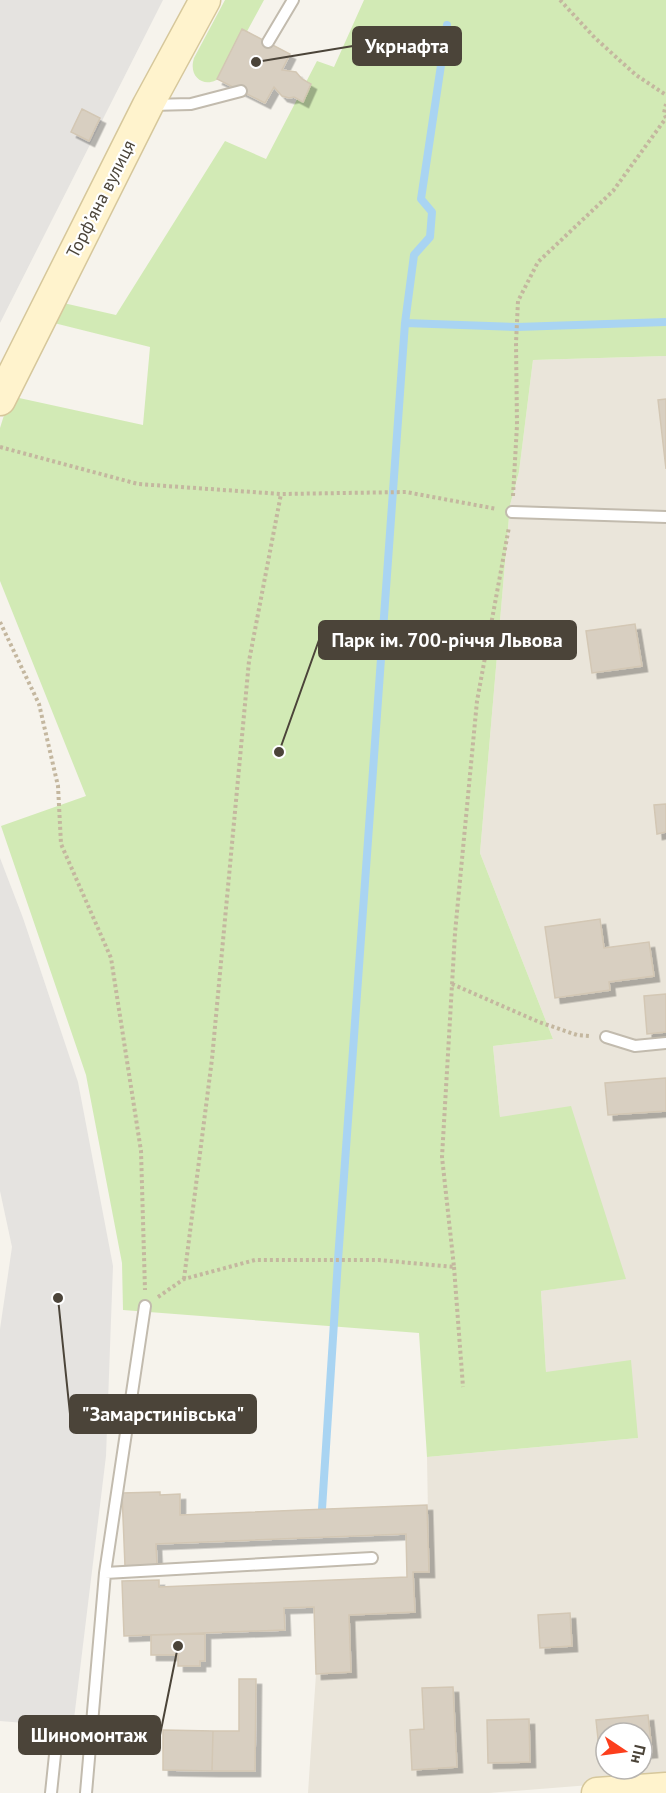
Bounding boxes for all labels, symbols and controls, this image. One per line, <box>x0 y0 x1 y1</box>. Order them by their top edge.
callout: Укрнафта <box>353 27 461 65</box>
text: Укрнафта <box>364 33 449 59</box>
street label: Торфʼяна вулиця <box>61 136 140 262</box>
callout: Парк ім. 700-річчя Львова <box>319 621 576 659</box>
text: Парк ім. 700-річчя Львова <box>331 627 563 653</box>
callout: "Замарстинівська" <box>70 1395 256 1433</box>
text: "Замарстинівська" <box>82 1401 244 1427</box>
callout: Шиномонтаж <box>19 1716 160 1754</box>
north arrow <box>594 1721 654 1781</box>
text: Шиномонтаж <box>31 1722 147 1748</box>
text: Пн <box>627 1743 650 1766</box>

